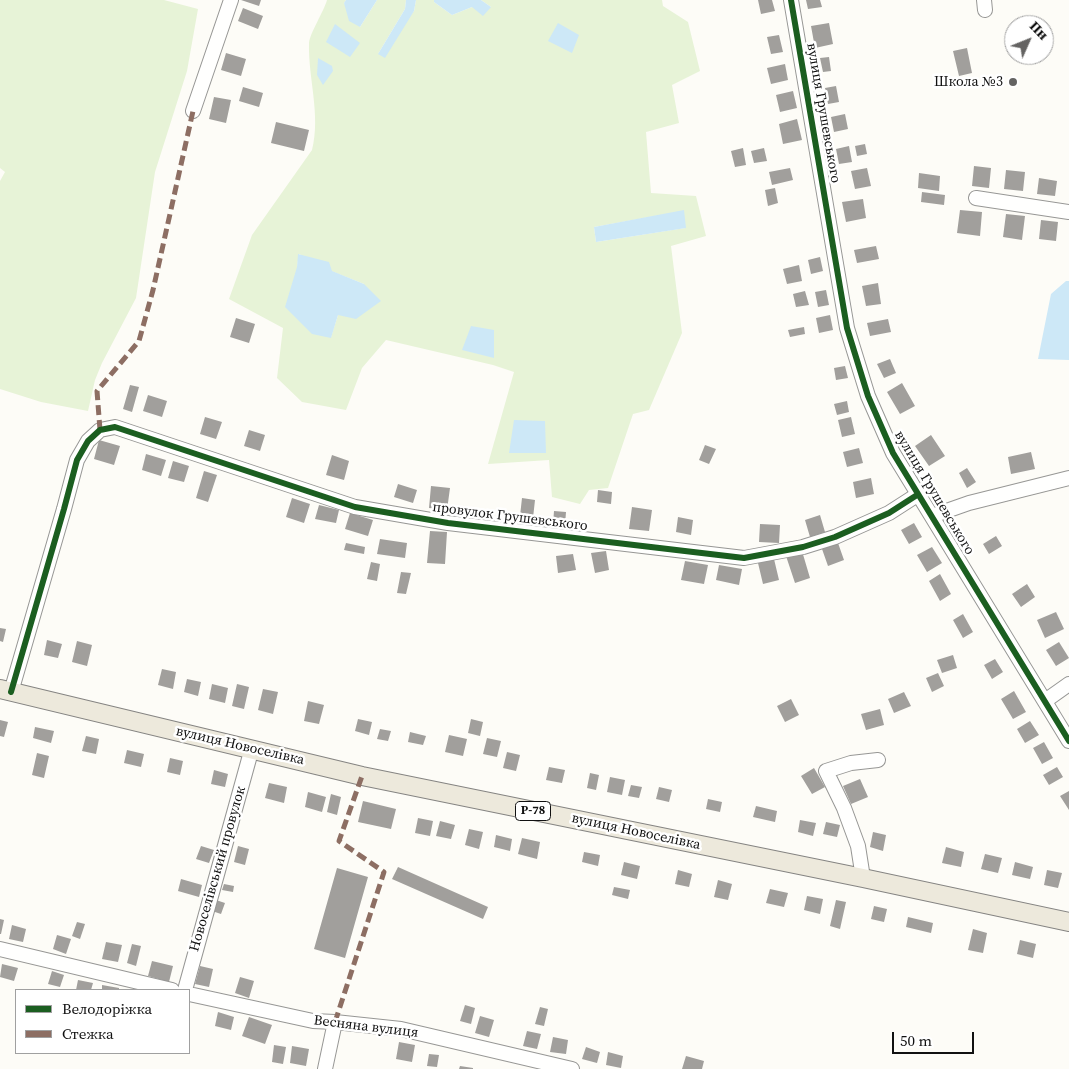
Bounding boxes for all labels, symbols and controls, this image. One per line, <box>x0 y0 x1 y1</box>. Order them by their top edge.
north arrow <box>1004 15 1054 65</box>
text: Пн <box>1025 16 1053 44</box>
street label: вулиця Грушевського <box>802 42 844 184</box>
place label: Школа №3 <box>934 74 1003 90</box>
marker: Школа №3 <box>1007 76 1019 88</box>
street label: вулиця Грушевського <box>890 428 978 558</box>
street label: провулок Грушевського <box>431 499 589 535</box>
street label: вулиця Новоселівка <box>174 723 306 769</box>
street label: Новоселівський провулок <box>186 784 250 954</box>
road number: Р-78 <box>516 801 550 820</box>
street label: вулиця Новоселівка <box>570 810 702 854</box>
legend <box>15 989 190 1054</box>
text: Велодоріжка <box>62 998 152 1019</box>
street label: Весняна вулиця <box>313 1012 419 1042</box>
scale bar <box>894 1022 976 1054</box>
text: Стежка <box>62 1023 114 1044</box>
text: 50 m <box>900 1030 932 1051</box>

